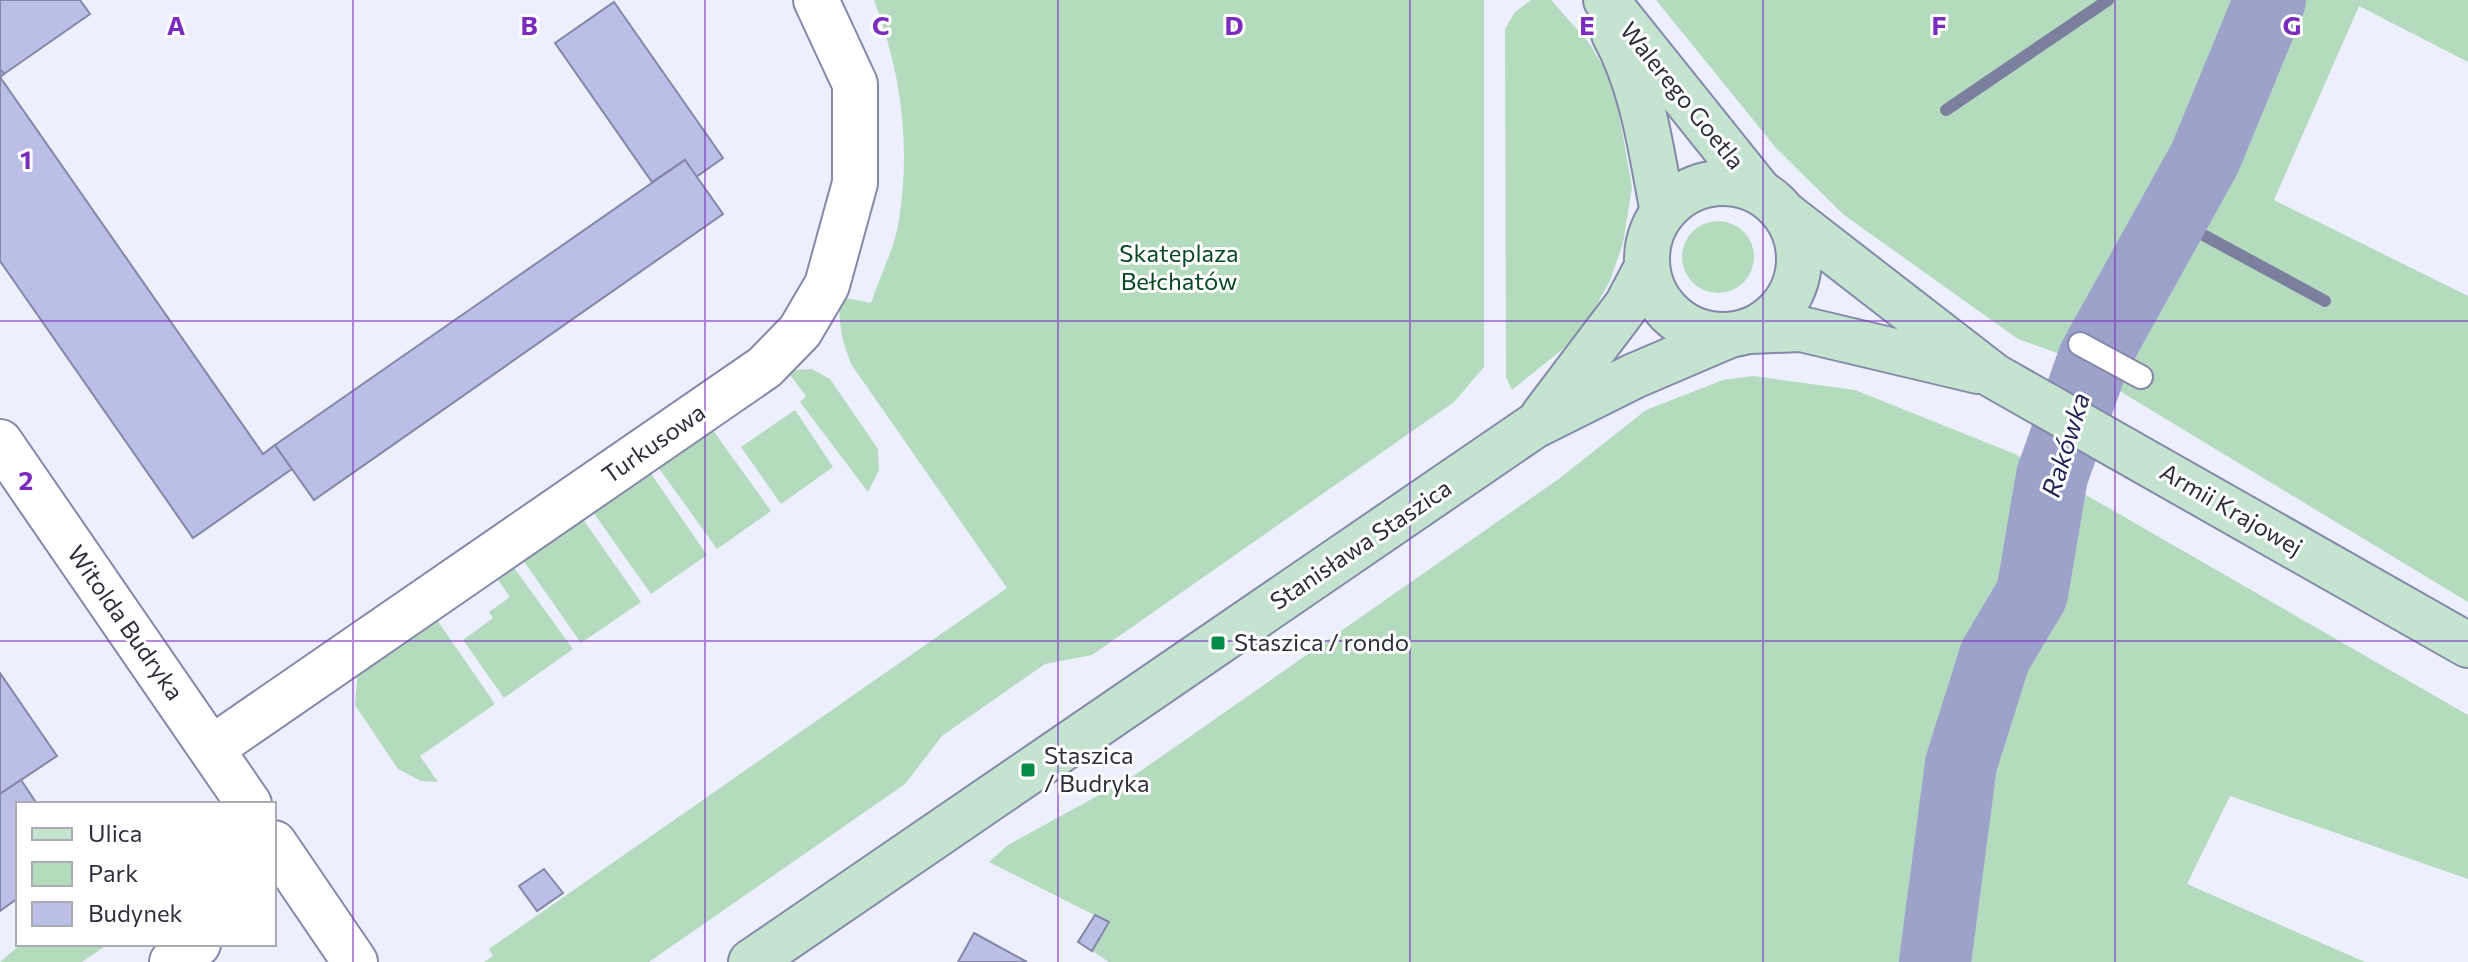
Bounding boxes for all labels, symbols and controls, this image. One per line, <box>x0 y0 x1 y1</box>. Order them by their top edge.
text: A <box>167 9 186 40</box>
text: B <box>520 9 538 40</box>
text: C <box>872 9 890 40</box>
text: D <box>1224 9 1244 40</box>
text: E <box>1579 9 1595 40</box>
text: F <box>1931 9 1947 40</box>
text: G <box>2283 9 2301 40</box>
street label: Walerego Goetla <box>1615 16 1751 175</box>
text: 1 <box>20 143 32 174</box>
park label: Skateplaza Bełchatów <box>1119 238 1239 295</box>
water label: Rakówka <box>2034 389 2095 501</box>
street label: Turkusowa <box>596 397 710 489</box>
street label: Armii Krajowej <box>2155 456 2308 561</box>
text: 2 <box>19 464 33 495</box>
street label: Stanisława Staszica <box>1264 472 1456 615</box>
street label: Witolda Budryka <box>62 539 190 705</box>
place label: Staszica / rondo <box>1234 627 1409 656</box>
marker: Staszica / rondo <box>1209 634 1227 652</box>
place label: Staszica / Budryka <box>1044 740 1150 797</box>
marker: Staszica / Budryka <box>1019 761 1037 779</box>
legend <box>16 802 276 946</box>
text: Ulica <box>88 818 142 847</box>
text: Park <box>88 858 138 887</box>
text: Budynek <box>88 898 183 927</box>

